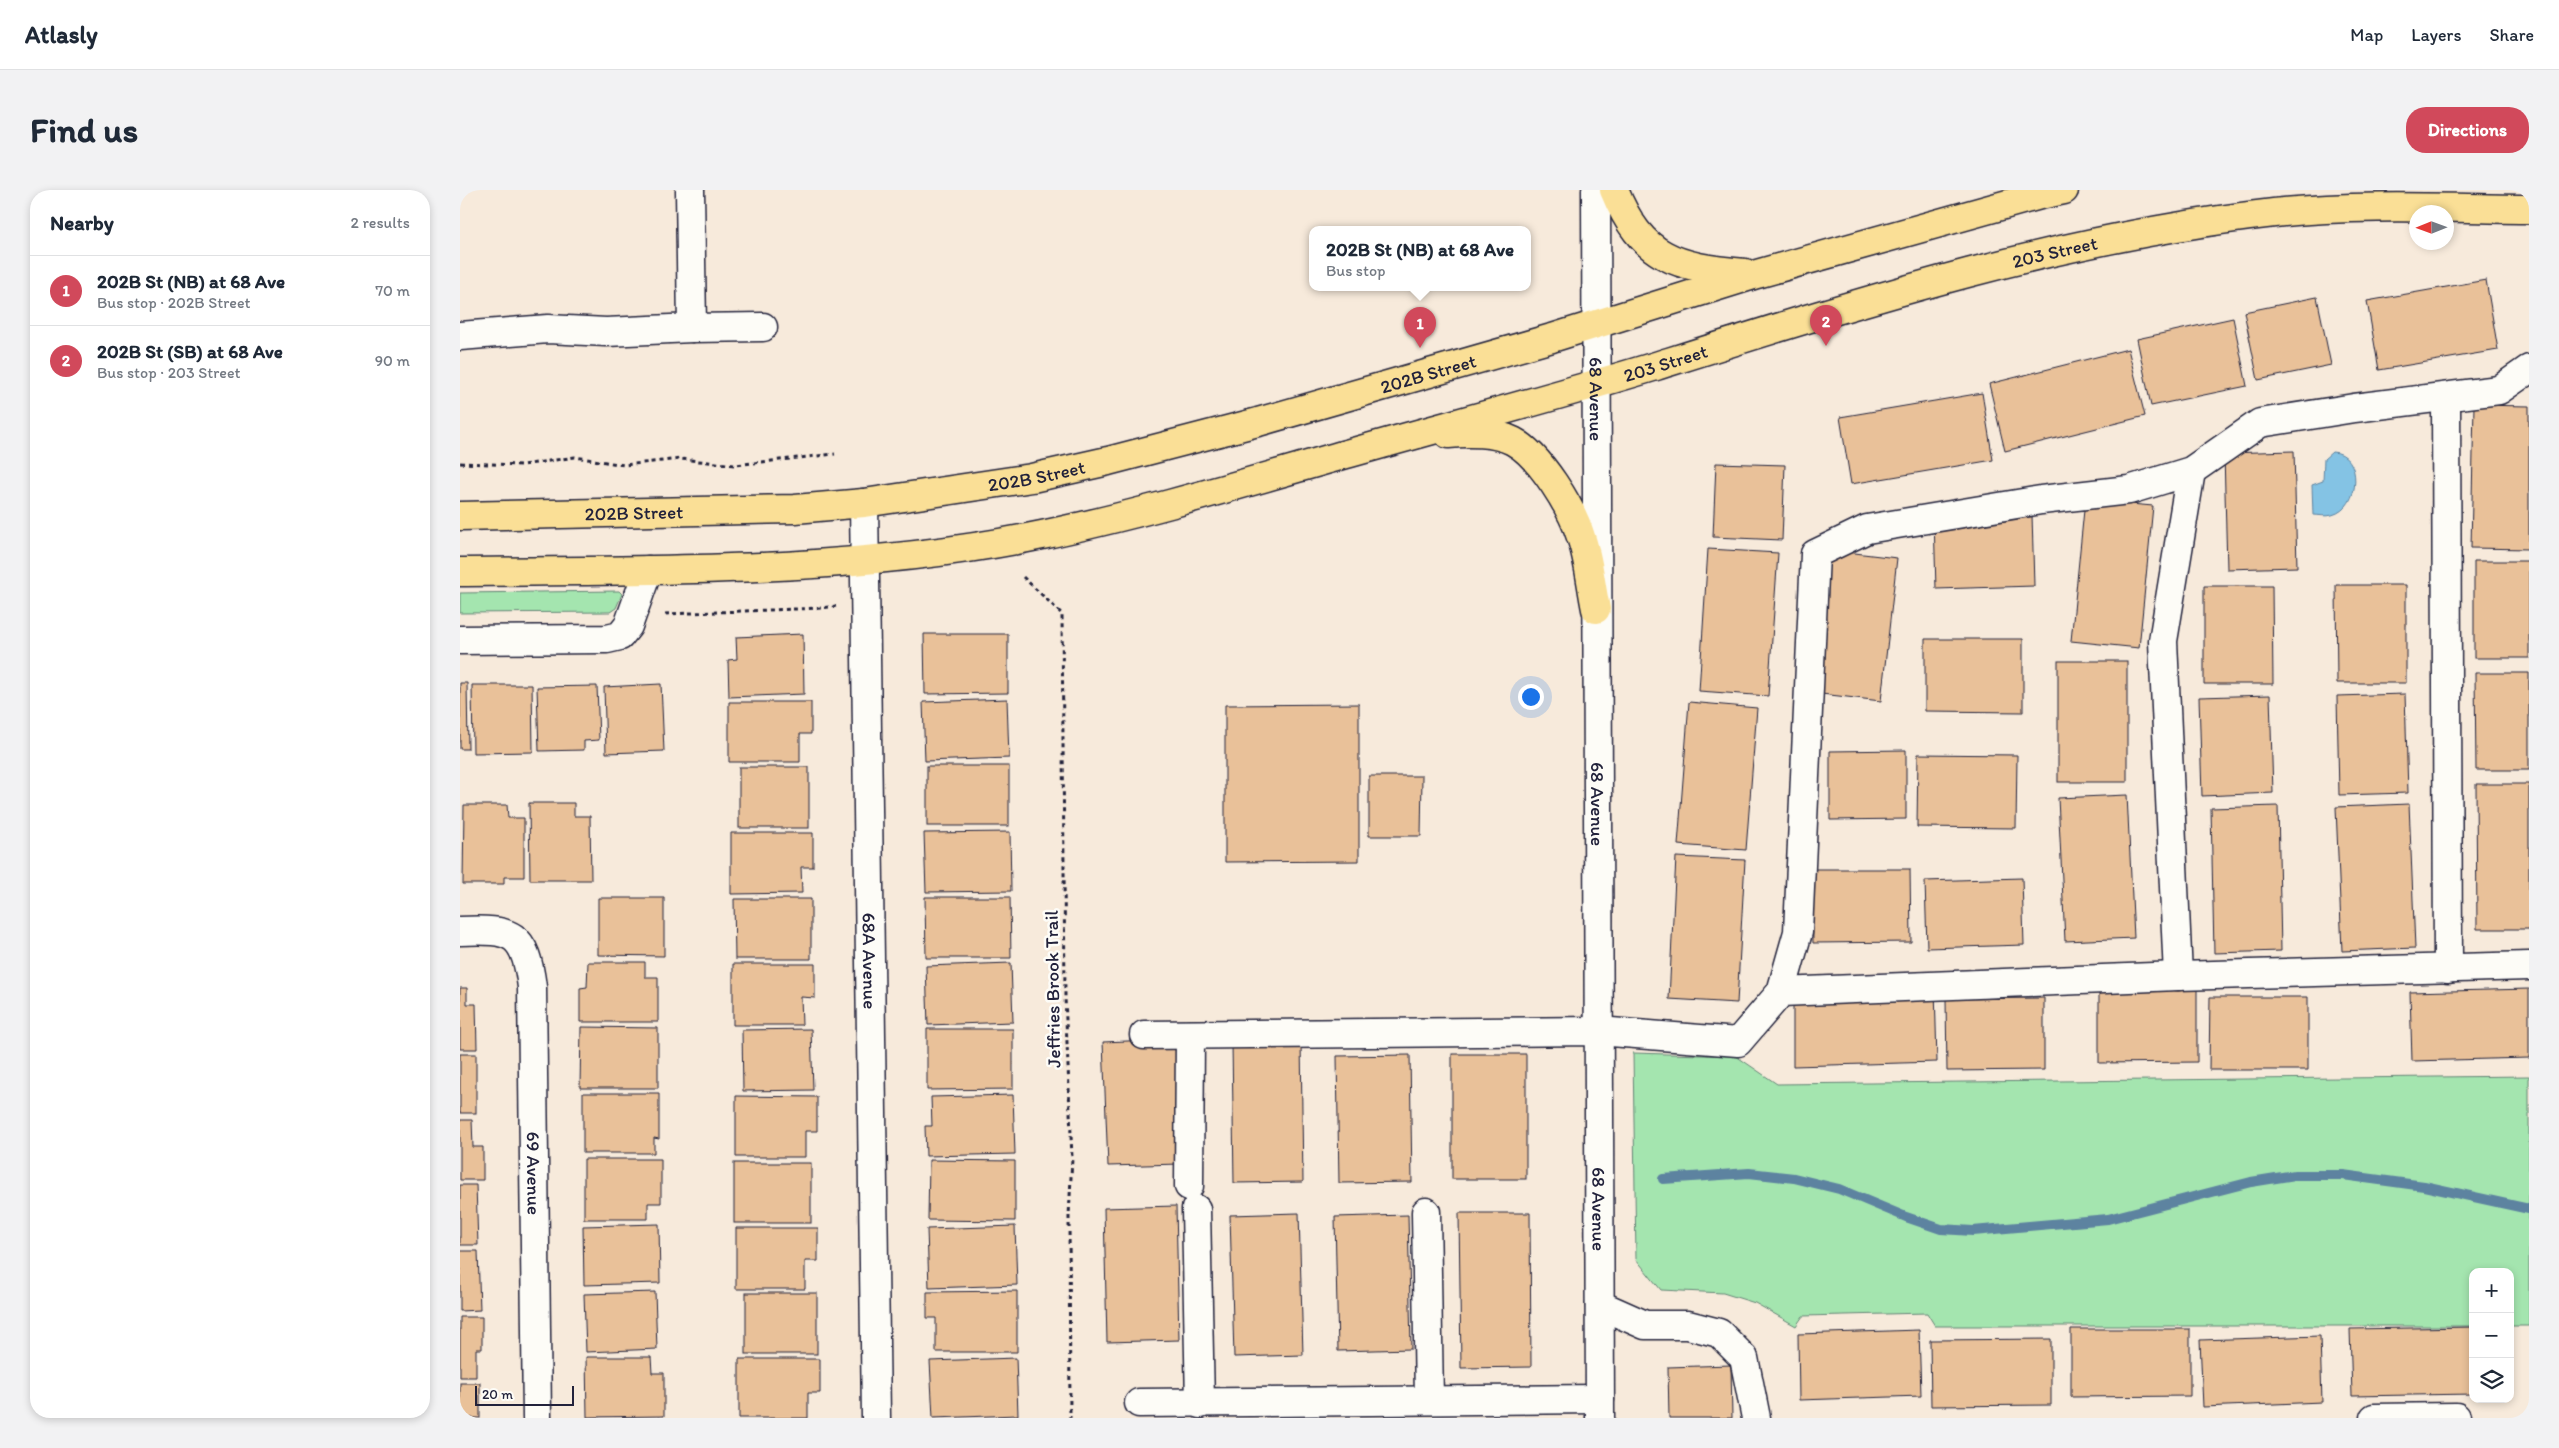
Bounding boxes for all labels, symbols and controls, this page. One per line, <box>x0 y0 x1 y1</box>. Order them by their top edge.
text: Atlasly <box>25 20 98 49</box>
text: Map <box>2350 24 2383 46</box>
text: Layers <box>2411 24 2461 46</box>
text: Share <box>2489 24 2534 46</box>
button: Directions <box>2406 107 2529 153</box>
text: Find us <box>30 109 138 151</box>
north arrow <box>2409 205 2454 250</box>
text: Nearby <box>50 210 114 235</box>
text: 2 results <box>350 213 410 232</box>
popup <box>1309 226 1531 291</box>
street label: 203 Street <box>2010 231 2099 273</box>
text: 202B St (NB) at 68 Ave <box>1326 238 1514 261</box>
text: Bus stop <box>1326 261 1386 280</box>
text: 202B St (NB) at 68 Ave <box>97 270 285 293</box>
text: 1 <box>62 281 70 300</box>
text: 70 m <box>375 281 410 300</box>
text: Bus stop · 202B Street <box>97 293 251 312</box>
pin: 2 <box>1810 305 1842 346</box>
pin: 1 <box>1404 307 1436 348</box>
text: 202B St (SB) at 68 Ave <box>97 340 283 363</box>
street label: 203 Street <box>1621 340 1710 387</box>
street label: 202B Street <box>1378 349 1479 398</box>
text: 2 <box>62 351 70 370</box>
text: 90 m <box>375 351 410 370</box>
street label: 68 Avenue <box>1585 357 1608 441</box>
text: Bus stop · 203 Street <box>97 363 241 382</box>
street label: 202B Street <box>986 455 1087 496</box>
street label: 202B Street <box>584 500 683 525</box>
your location <box>1518 684 1544 710</box>
street label: 68 Avenue <box>1586 762 1609 846</box>
street label: Jeffries Brook Trail <box>1040 909 1065 1068</box>
street label: 68A Avenue <box>857 912 882 1009</box>
street label: 69 Avenue <box>522 1131 546 1215</box>
street label: 68 Avenue <box>1587 1167 1610 1251</box>
map controls <box>2469 1268 2514 1403</box>
button: + <box>2469 1268 2514 1313</box>
button: − <box>2469 1313 2514 1358</box>
button: layers <box>2469 1358 2514 1403</box>
scale bar <box>475 1383 574 1406</box>
text: 20 m <box>482 1386 513 1403</box>

